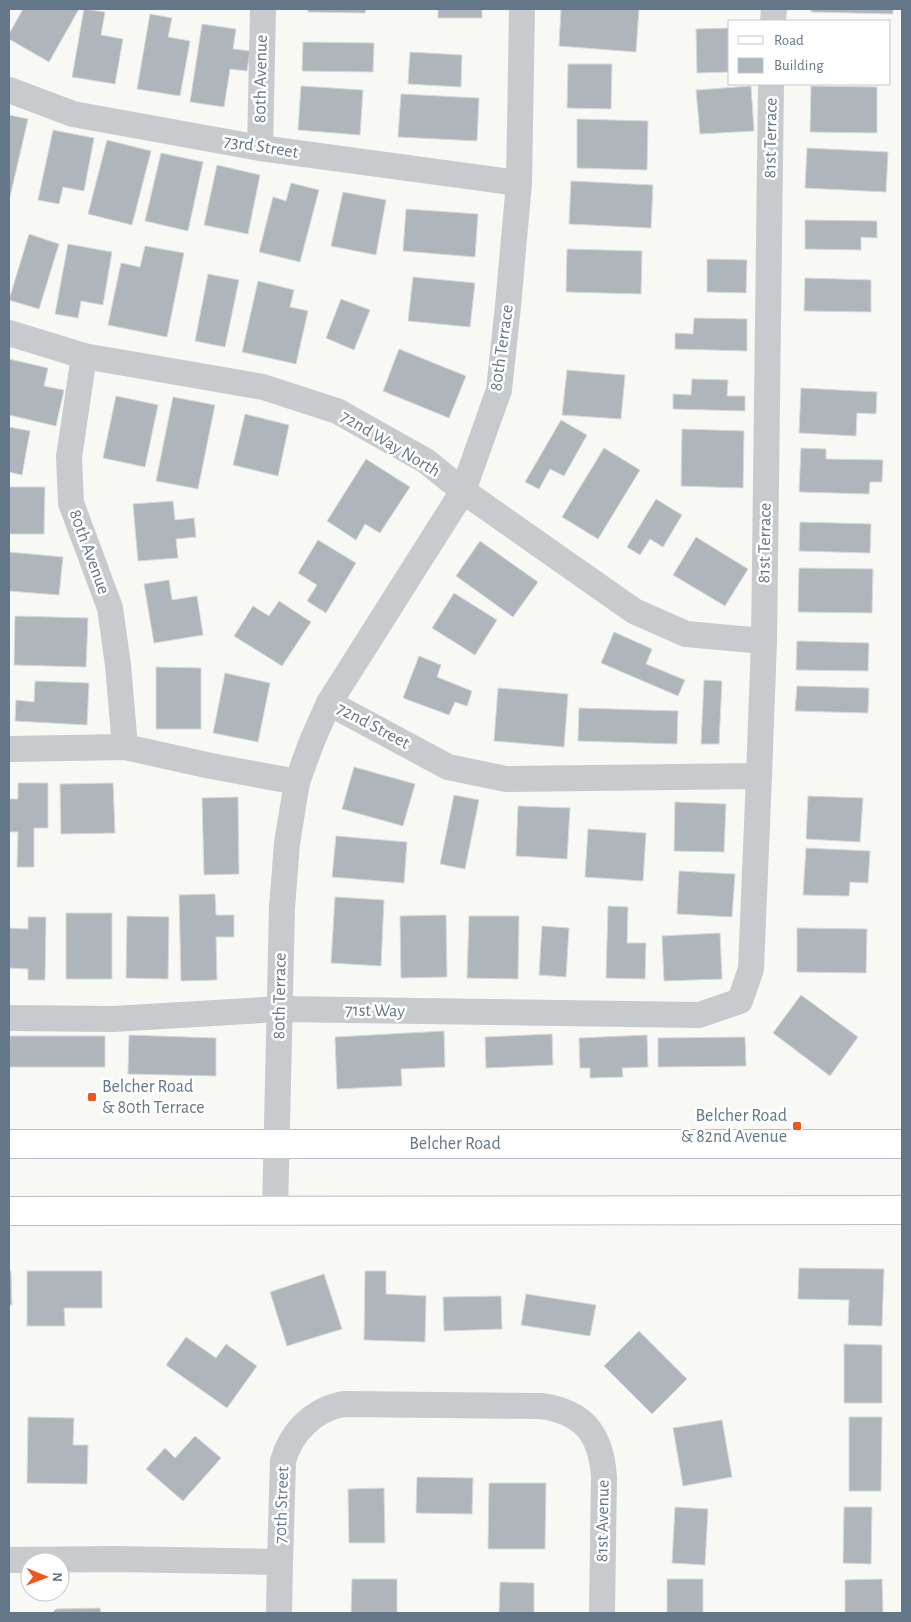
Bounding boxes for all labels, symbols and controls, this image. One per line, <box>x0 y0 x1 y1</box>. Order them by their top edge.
legend <box>728 20 891 85</box>
text: Road <box>774 33 804 48</box>
street label: 80th Avenue <box>251 35 271 123</box>
text: Building <box>774 58 824 73</box>
street label: 81st Terrace <box>761 97 781 179</box>
street label: 73rd Street <box>222 132 300 162</box>
street label: 80th Terrace <box>487 304 517 392</box>
street label: 72nd Way North <box>337 407 443 481</box>
street label: 81st Terrace <box>755 502 775 584</box>
street label: 80th Avenue <box>65 507 113 597</box>
street label: 72nd Street <box>334 699 413 753</box>
street label: 80th Terrace <box>270 952 290 1040</box>
street label: 71st Way <box>345 1001 405 1021</box>
place label: Belcher Road & 80th Terrace <box>102 1078 204 1117</box>
marker: Belcher Road & 80th Terrace <box>86 1091 98 1103</box>
place label: Belcher Road & 82nd Avenue <box>681 1107 787 1146</box>
marker: Belcher Road & 82nd Avenue <box>791 1120 803 1132</box>
street label: Belcher Road <box>409 1135 501 1153</box>
street label: 70th Street <box>272 1466 292 1544</box>
street label: 81st Avenue <box>593 1480 613 1562</box>
north arrow <box>20 1552 70 1602</box>
text: N <box>50 1572 64 1582</box>

